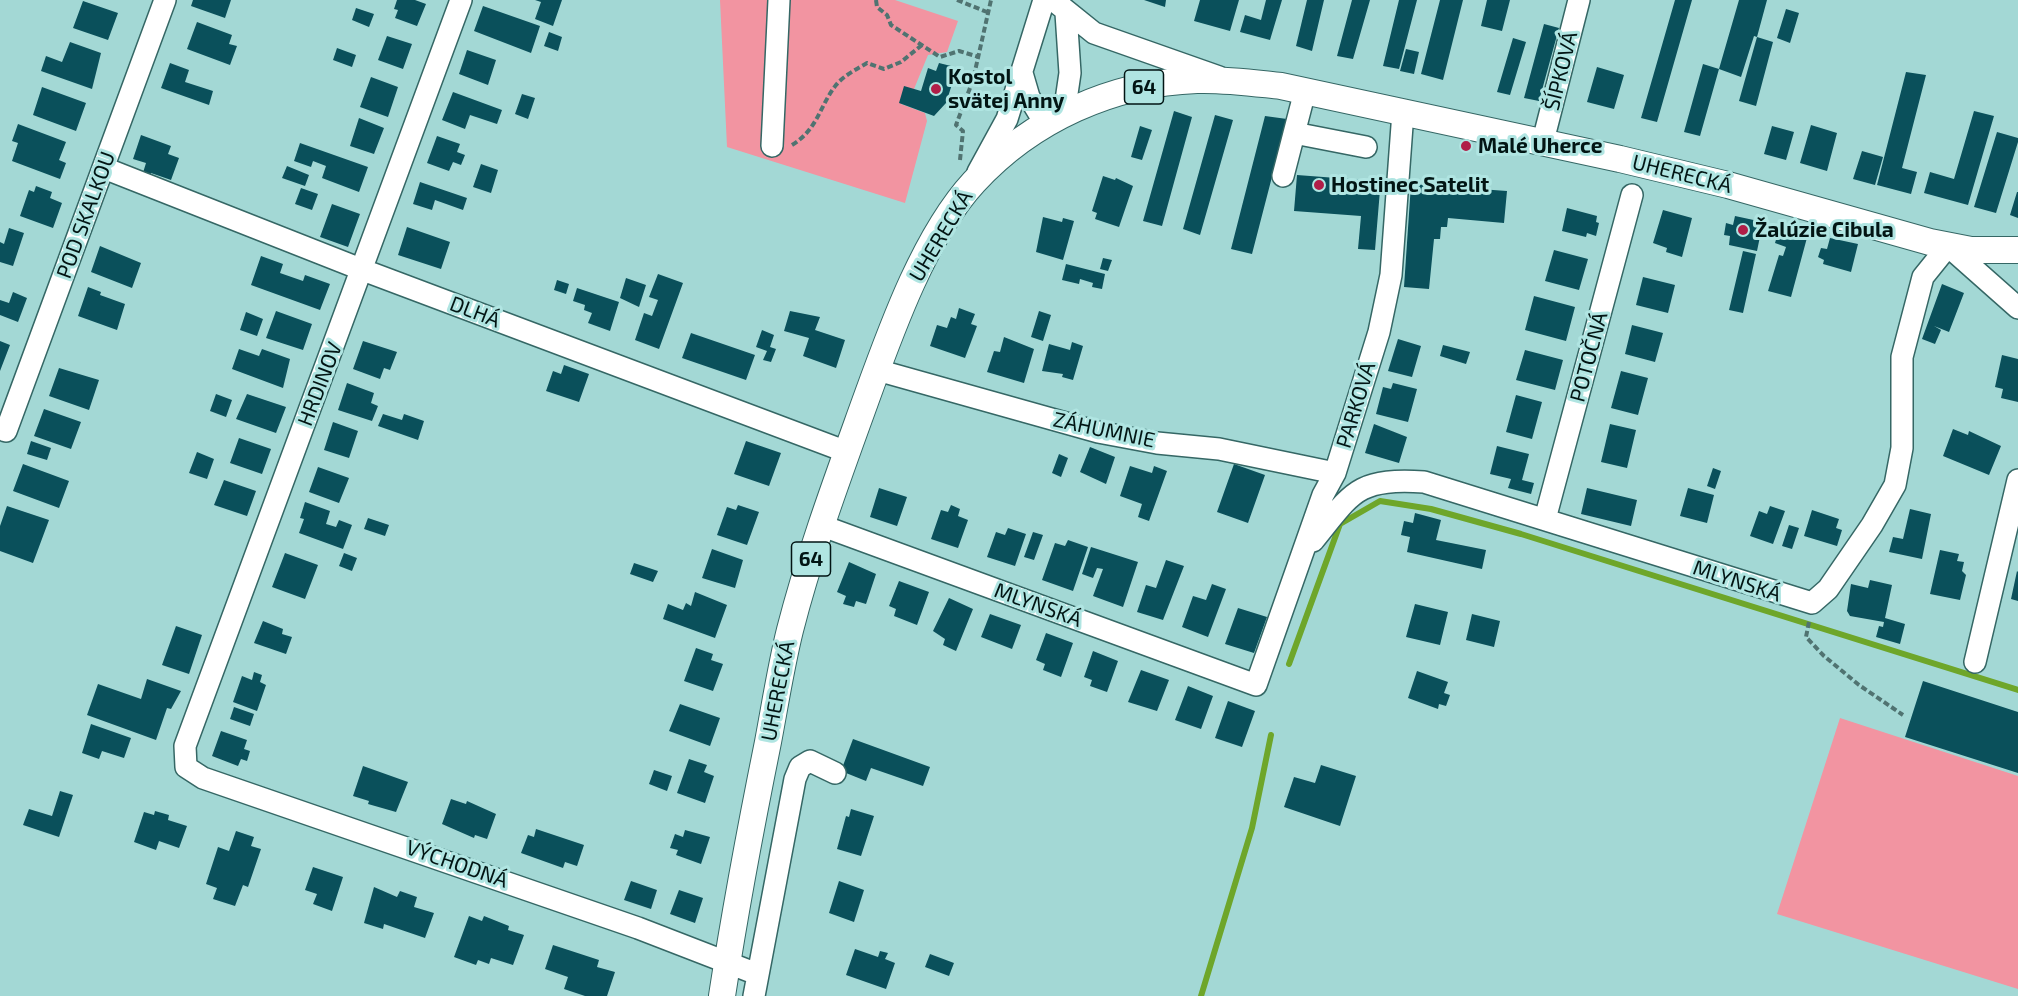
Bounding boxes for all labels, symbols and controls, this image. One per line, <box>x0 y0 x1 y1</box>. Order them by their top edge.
street label: ŠÍPKOVÁ <box>1539 29 1583 113</box>
place label: Kostol svätej Anny <box>948 64 1064 114</box>
road number: 64 <box>1124 70 1164 104</box>
marker: Kostol svätej Anny <box>929 82 943 96</box>
place label: Malé Uherce <box>1478 133 1603 159</box>
marker: Malé Uherce <box>1459 139 1473 153</box>
street label: POD SKALKOU <box>51 148 121 282</box>
street label: UHERECKÁ <box>1630 149 1734 199</box>
place label: Hostinec Satelit <box>1331 172 1489 198</box>
marker: Hostinec Satelit <box>1312 178 1326 192</box>
street label: UHERECKÁ <box>904 186 978 286</box>
place label: Žalúzie Cibula <box>1755 217 1894 243</box>
marker: Žalúzie Cibula <box>1736 223 1750 237</box>
street label: DLHÁ <box>446 291 504 333</box>
street label: POTOČNÁ <box>1565 309 1613 405</box>
street label: HRDINOV <box>292 338 348 430</box>
street label: PARKOVÁ <box>1331 359 1381 451</box>
street label: ZÁHUMNIE <box>1051 407 1157 453</box>
road number: 64 <box>792 542 830 576</box>
street label: MLYNSKÁ <box>1690 555 1784 607</box>
street label: MLYNSKÁ <box>991 578 1085 632</box>
street label: UHERECKÁ <box>756 639 800 743</box>
street label: VÝCHODNÁ <box>403 835 511 893</box>

